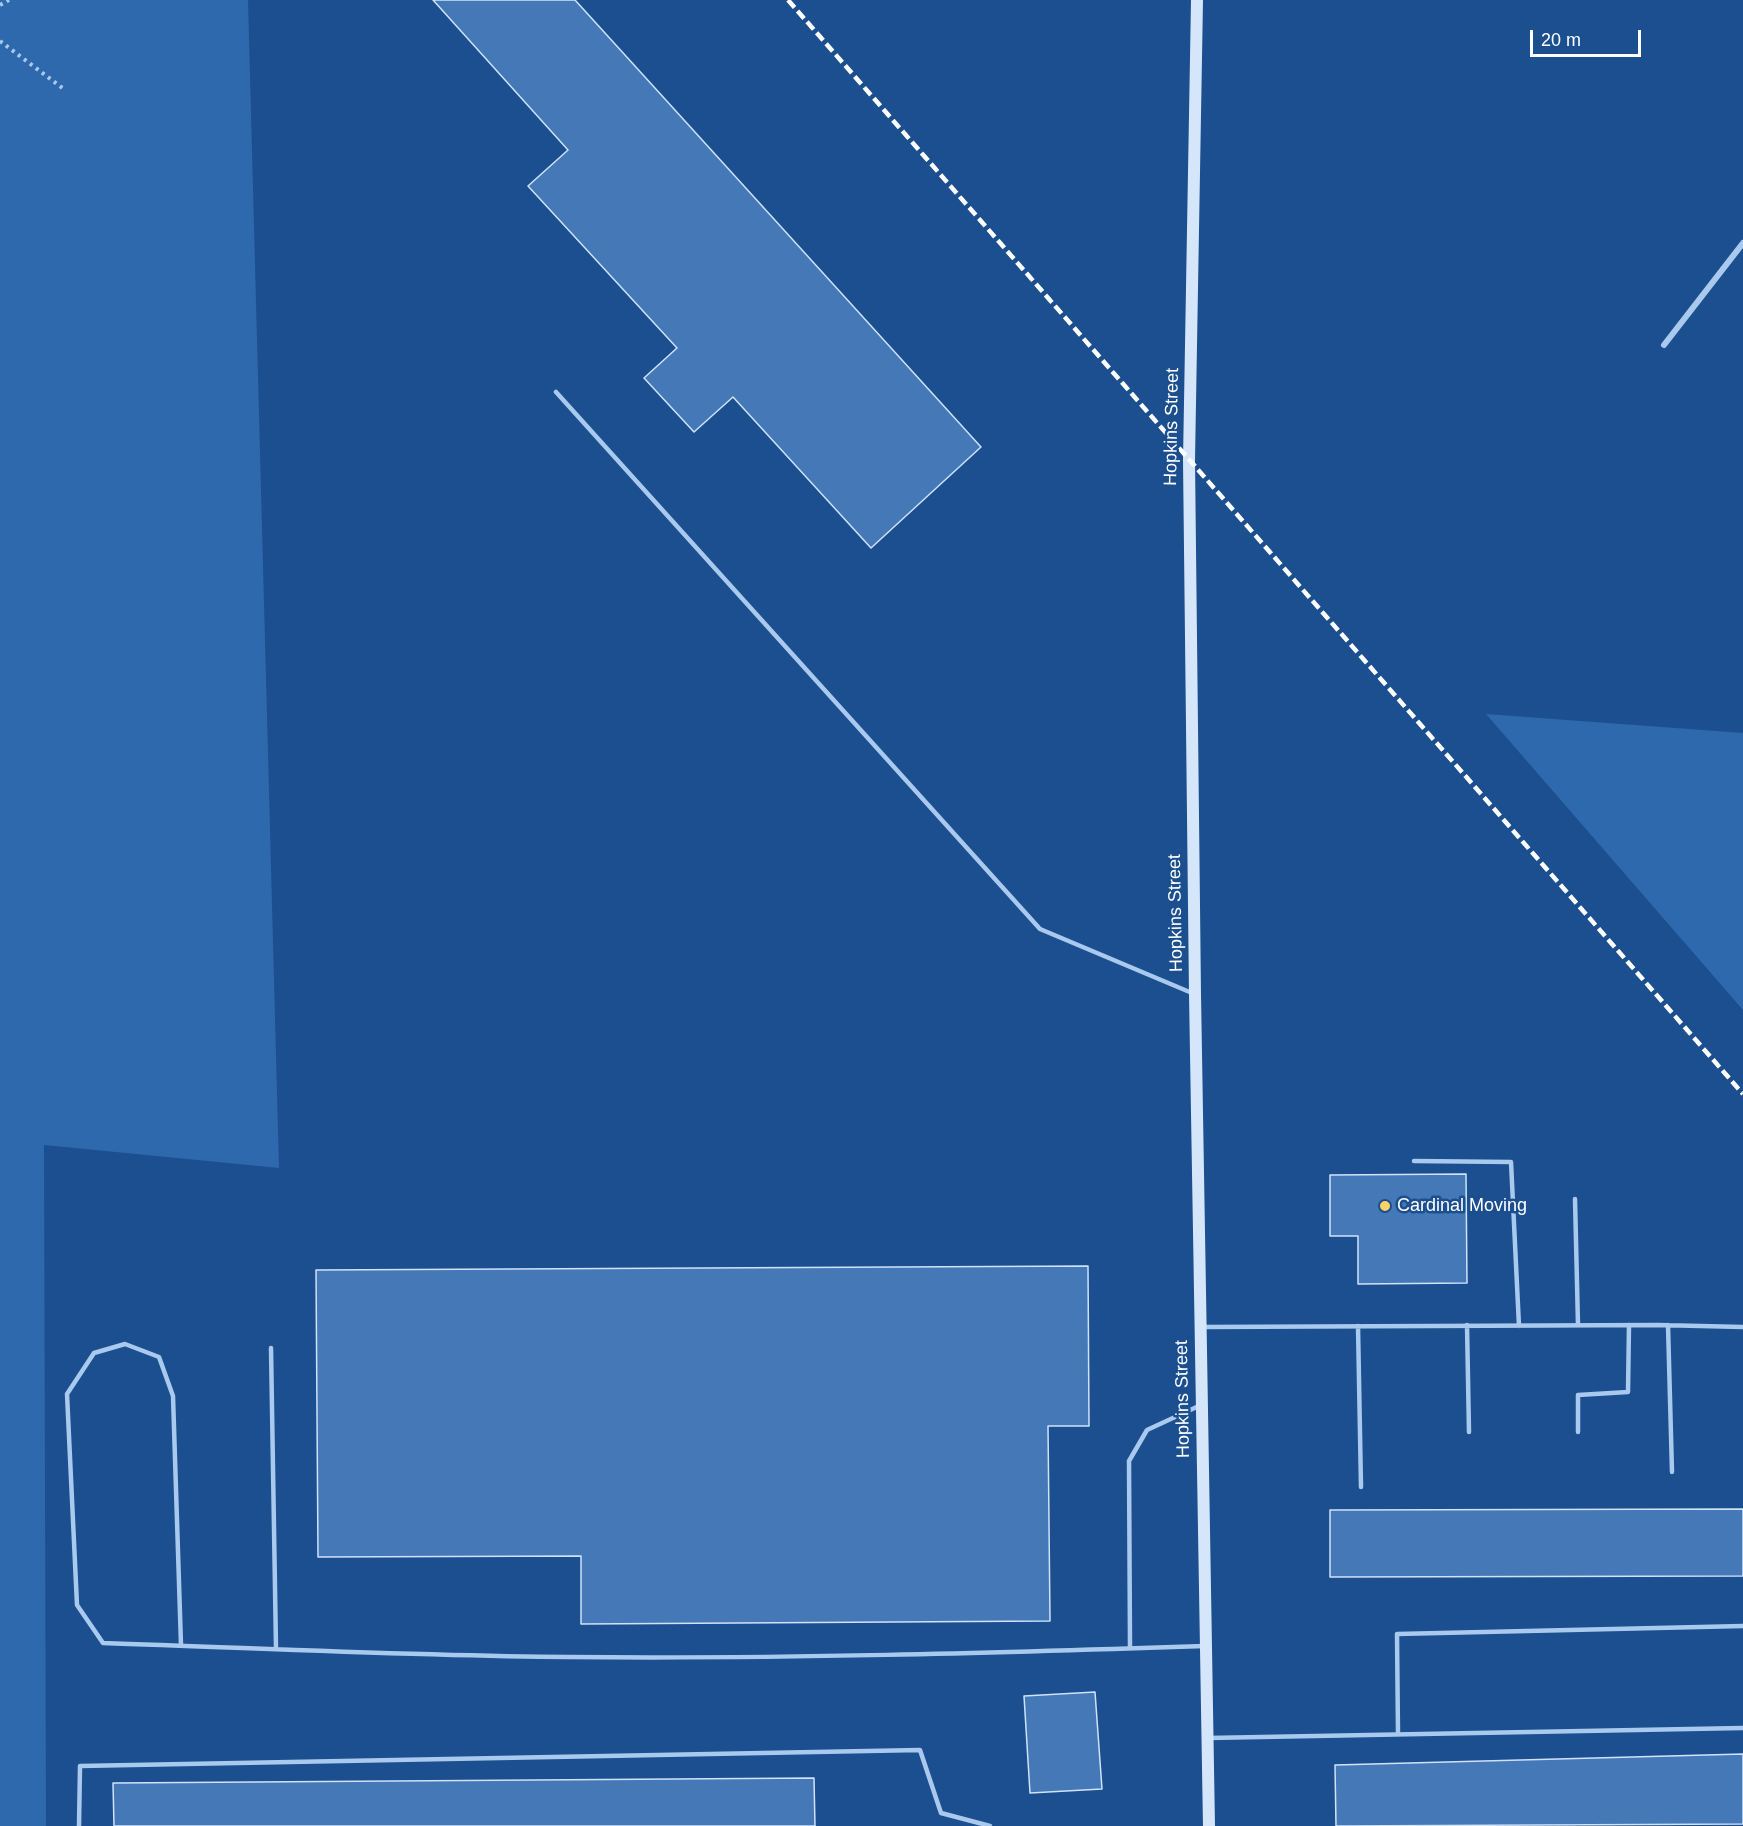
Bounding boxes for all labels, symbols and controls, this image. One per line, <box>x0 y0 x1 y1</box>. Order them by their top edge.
scale bar <box>1533 18 1644 56</box>
text: 20 m <box>1541 30 1581 50</box>
street label: Hopkins Street <box>1160 368 1184 486</box>
street label: Hopkins Street <box>1164 854 1188 972</box>
place label: Cardinal Moving <box>1397 1195 1527 1217</box>
marker: Cardinal Moving <box>1378 1199 1392 1213</box>
street label: Hopkins Street <box>1171 1340 1195 1458</box>

